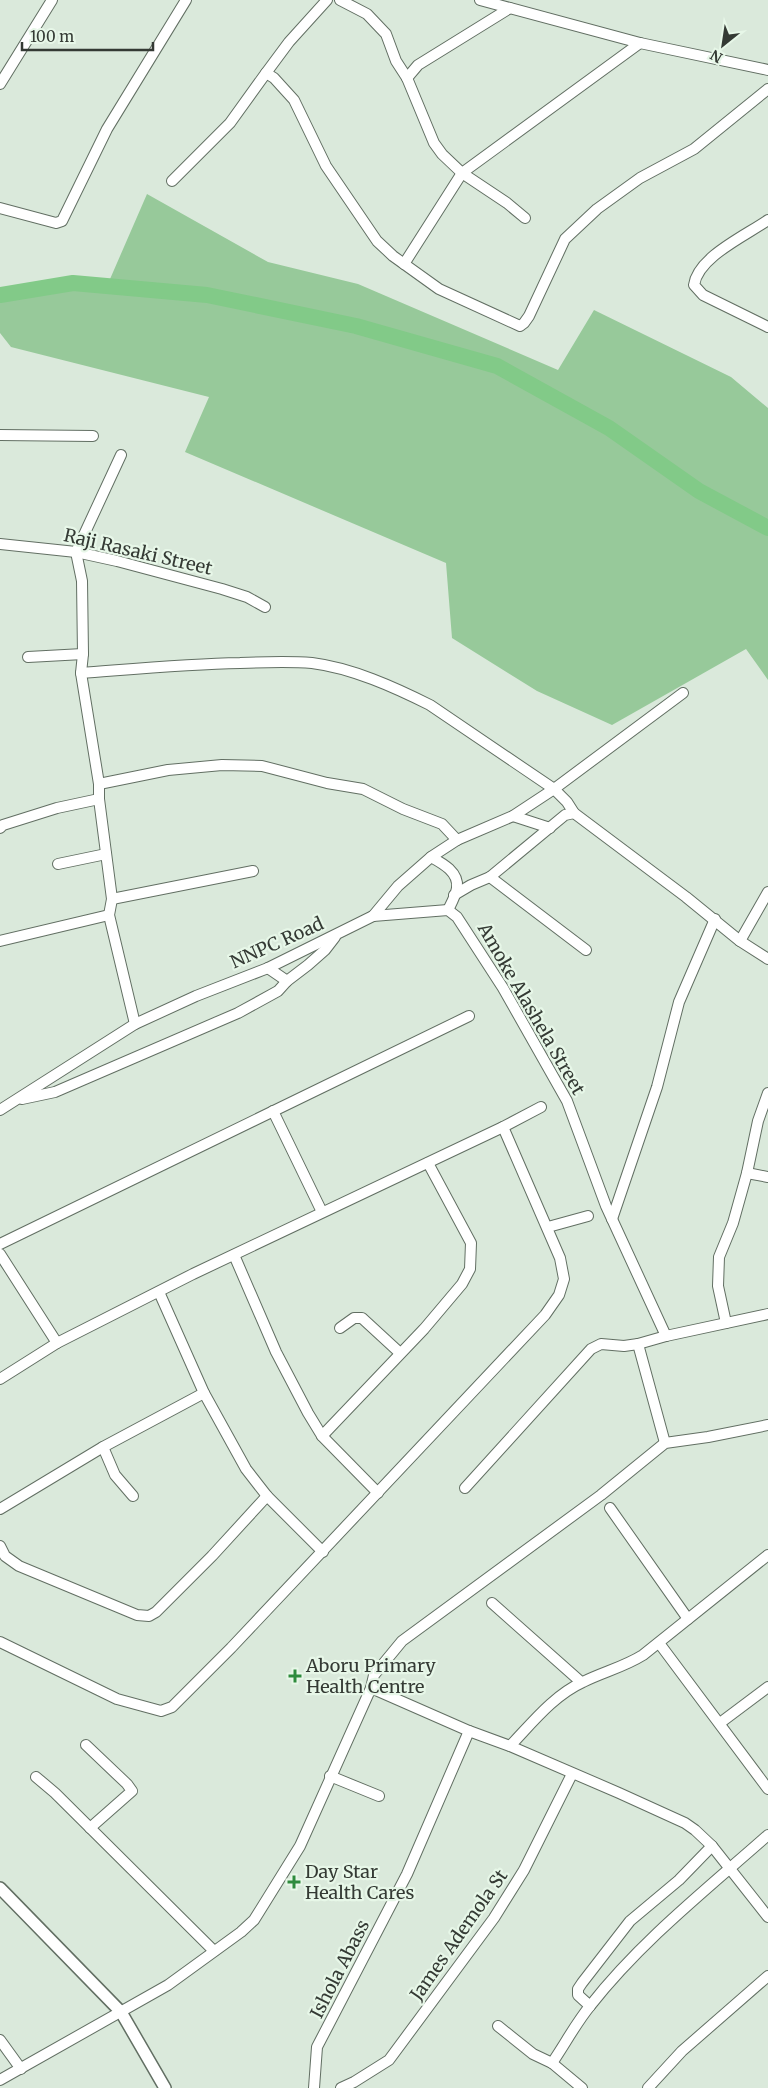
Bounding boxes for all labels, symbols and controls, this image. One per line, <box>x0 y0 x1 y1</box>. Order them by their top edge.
scale bar <box>22 20 154 52</box>
north arrow <box>698 20 748 70</box>
text: 100 m <box>30 27 74 46</box>
text: N <box>707 46 726 67</box>
street label: Raji Rasaki Street <box>62 523 215 580</box>
street label: NNPC Road <box>227 912 327 973</box>
street label: Amoke Alashela Street <box>472 918 590 1099</box>
place label: Aboru Primary Health Centre <box>305 1654 436 1698</box>
marker: Aboru Primary Health Centre <box>288 1669 302 1683</box>
place label: Day Star Health Cares <box>305 1860 414 1904</box>
street label: James Ademola St <box>404 1865 512 2005</box>
marker: Day Star Health Cares <box>287 1875 301 1889</box>
street label: Ishola Abass <box>305 1915 374 2022</box>

